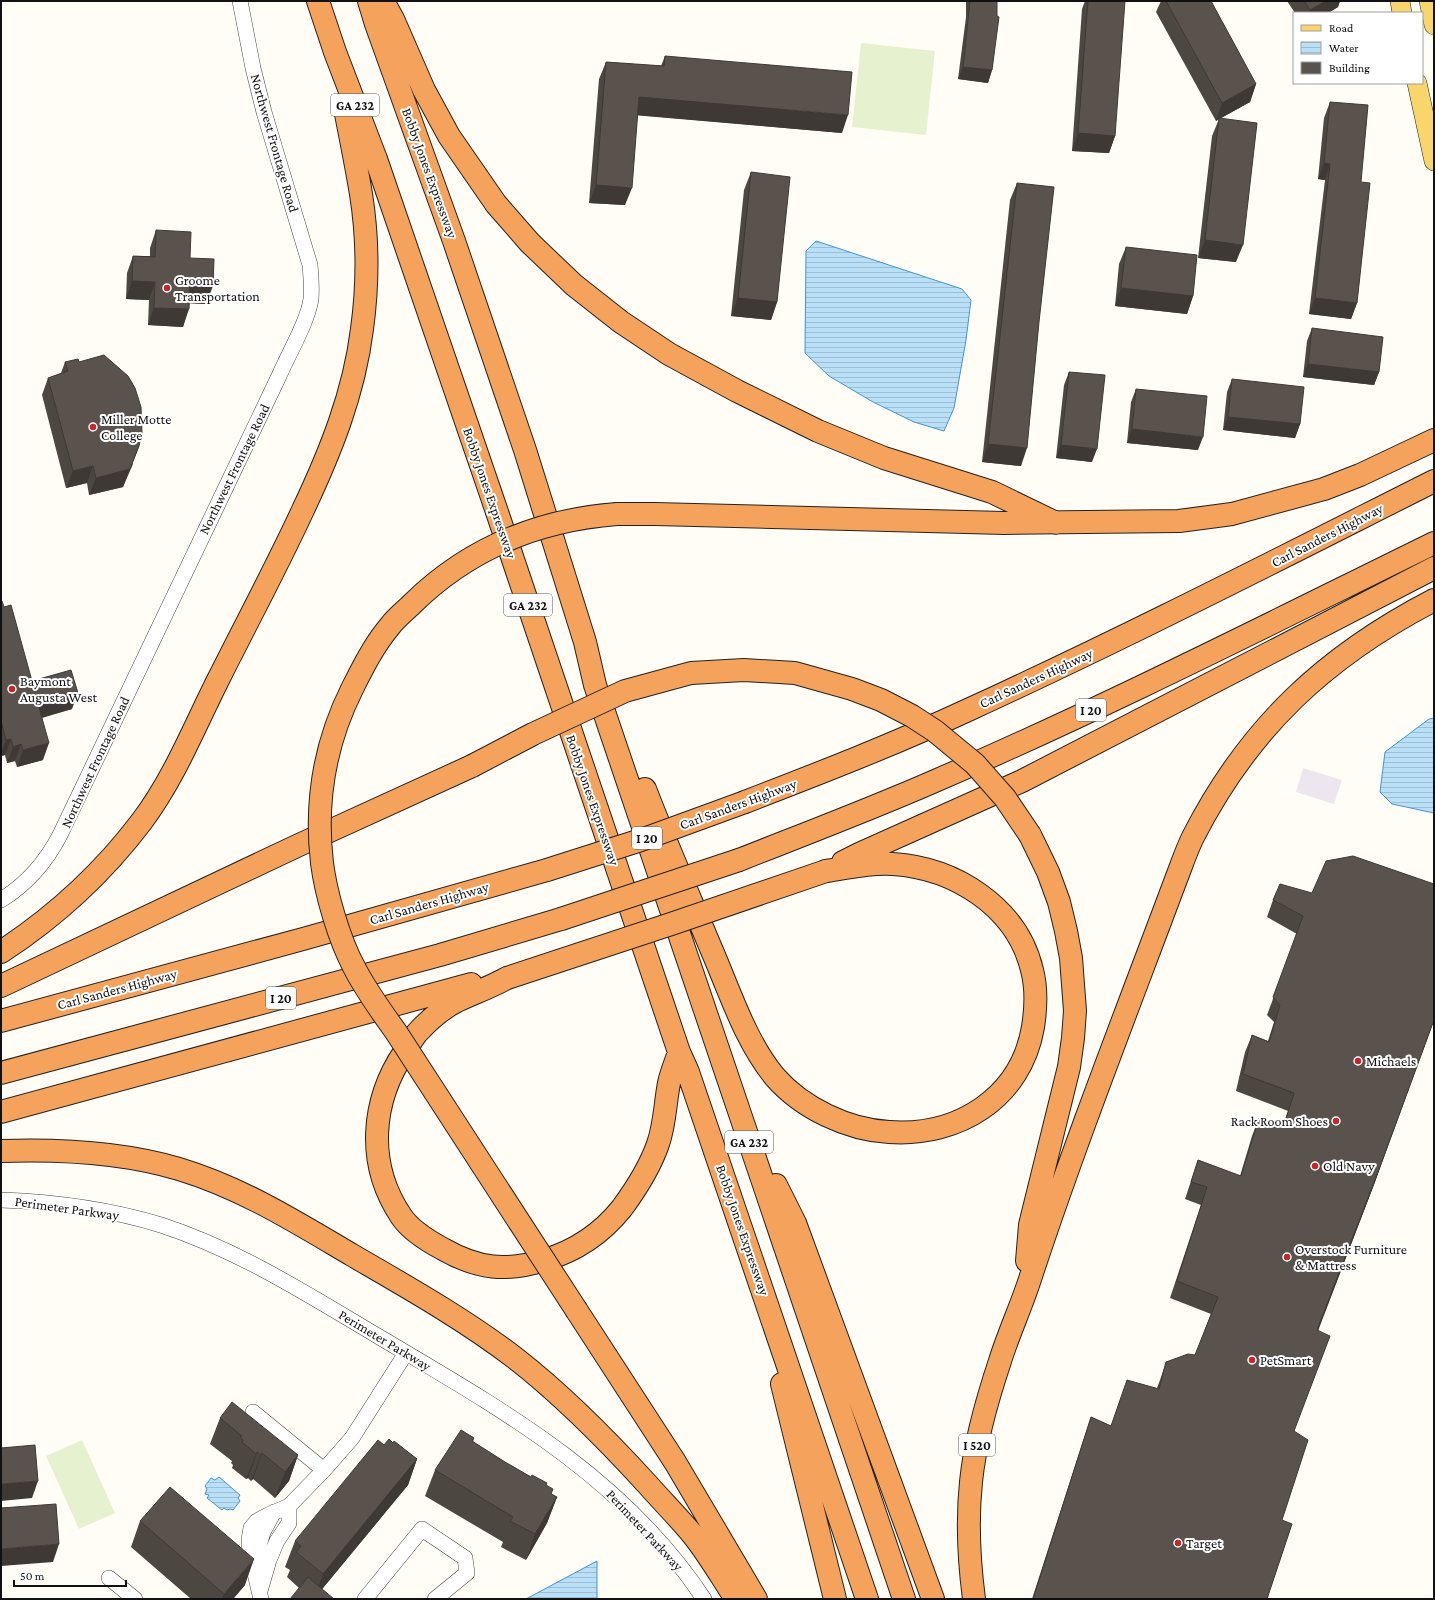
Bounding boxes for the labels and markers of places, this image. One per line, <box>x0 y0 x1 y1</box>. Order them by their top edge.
place label: Groome Transportation <box>175 272 260 304</box>
marker: Groome Transportation <box>162 283 172 293</box>
place label: Miller Motte College <box>101 411 171 443</box>
marker: Miller Motte College <box>88 422 98 432</box>
place label: Baymont Augusta West <box>20 673 98 705</box>
marker: Baymont Augusta West <box>7 684 17 694</box>
place label: Michaels <box>1366 1053 1416 1069</box>
marker: Michaels <box>1353 1056 1363 1066</box>
place label: Rack Room Shoes <box>1231 1113 1328 1129</box>
marker: Rack Room Shoes <box>1331 1116 1341 1126</box>
place label: Old Navy <box>1323 1158 1375 1174</box>
marker: Old Navy <box>1310 1161 1320 1171</box>
place label: Overstock Furniture & Mattress <box>1295 1241 1407 1273</box>
marker: Overstock Furniture & Mattress <box>1282 1252 1292 1262</box>
place label: PetSmart <box>1260 1352 1312 1368</box>
marker: PetSmart <box>1247 1355 1257 1365</box>
place label: Target <box>1186 1535 1222 1551</box>
marker: Target <box>1173 1538 1183 1548</box>

